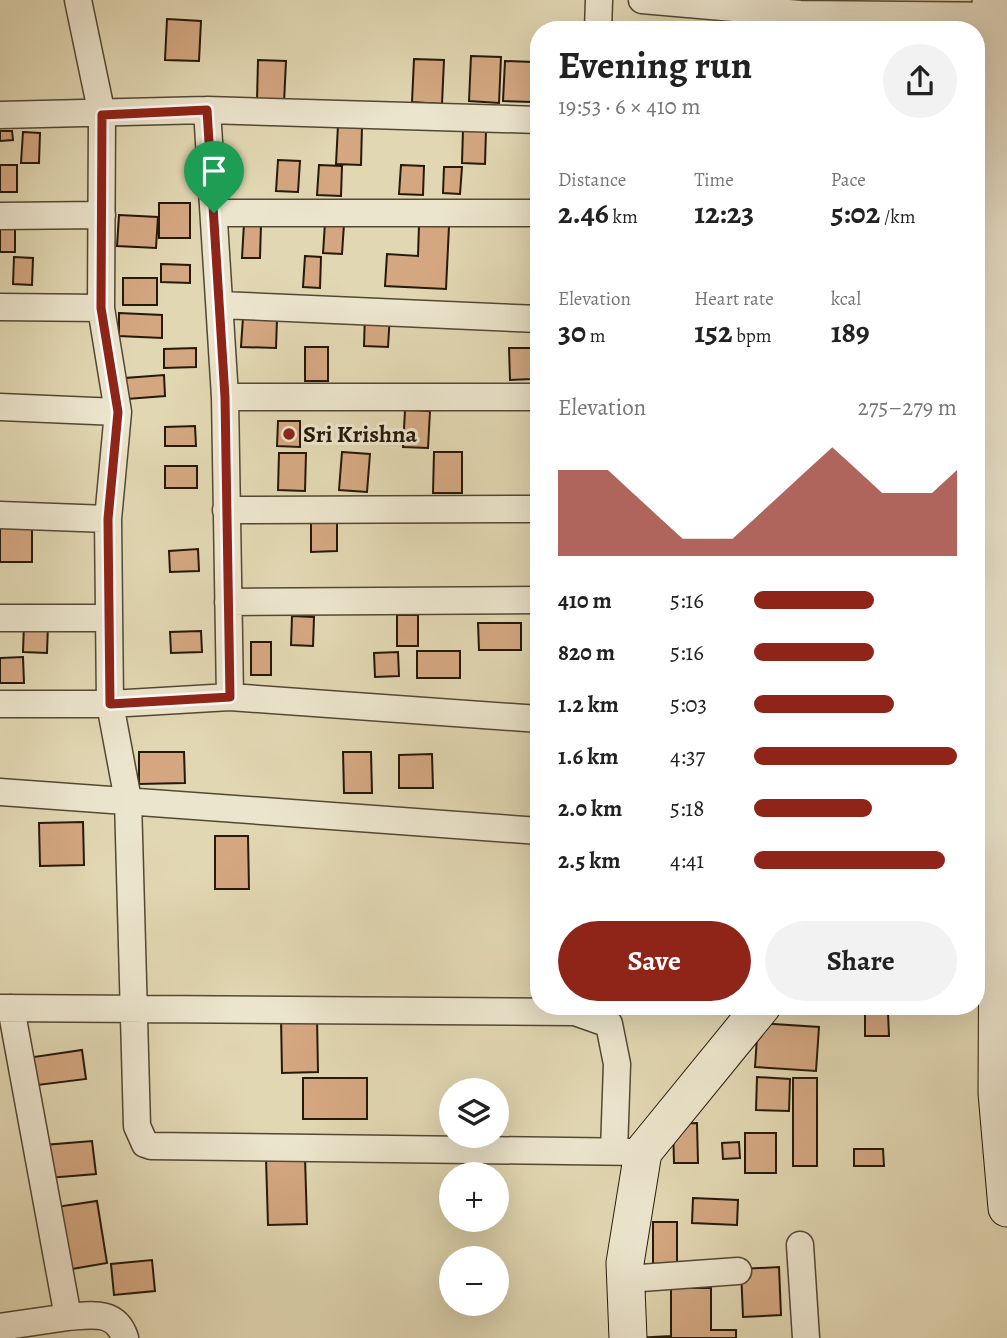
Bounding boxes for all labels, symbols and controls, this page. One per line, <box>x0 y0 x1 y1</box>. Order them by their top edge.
text: Evening run <box>558 39 752 91</box>
button: share <box>883 44 957 118</box>
text: 19:53 · 6 × 410 m <box>558 91 701 122</box>
pin <box>184 141 244 213</box>
icon: arrive <box>195 152 233 190</box>
text: Distance <box>558 167 626 193</box>
text: Time <box>694 167 734 193</box>
text: Pace <box>831 167 866 193</box>
text: 2.46 <box>558 193 609 233</box>
text: 12:23 <box>694 193 754 233</box>
text: 5:02 <box>831 193 880 233</box>
text: km <box>609 204 638 230</box>
text: /km <box>880 204 915 230</box>
text: Elevation <box>558 286 631 312</box>
text: Heart rate <box>694 286 774 312</box>
text: kcal <box>831 286 861 312</box>
text: 30 <box>558 312 586 352</box>
text: 152 <box>694 312 732 352</box>
text: 189 <box>831 312 870 352</box>
text: m <box>586 323 606 349</box>
text: bpm <box>732 323 772 349</box>
text: Elevation <box>558 392 646 423</box>
text: 275–279 m <box>858 392 957 423</box>
place label: Sri Krishna <box>303 418 418 450</box>
marker: Sri Krishna <box>281 426 297 442</box>
text: 410 m <box>558 585 612 616</box>
text: 5:16 <box>670 585 704 616</box>
text: 820 m <box>558 637 615 668</box>
text: 5:16 <box>670 637 704 668</box>
text: 1.2 km <box>558 689 619 720</box>
text: 5:03 <box>670 689 707 720</box>
text: 1.6 km <box>558 741 618 772</box>
text: 4:37 <box>670 741 705 772</box>
text: 2.0 km <box>558 793 622 824</box>
text: 5:18 <box>670 793 704 824</box>
text: 2.5 km <box>558 845 620 876</box>
text: 4:41 <box>670 845 704 876</box>
button: Save <box>558 921 751 1001</box>
button: Share <box>765 921 957 1001</box>
map controls <box>439 1078 509 1316</box>
button: layers <box>439 1078 509 1148</box>
button: + <box>439 1162 509 1232</box>
button: − <box>439 1246 509 1316</box>

